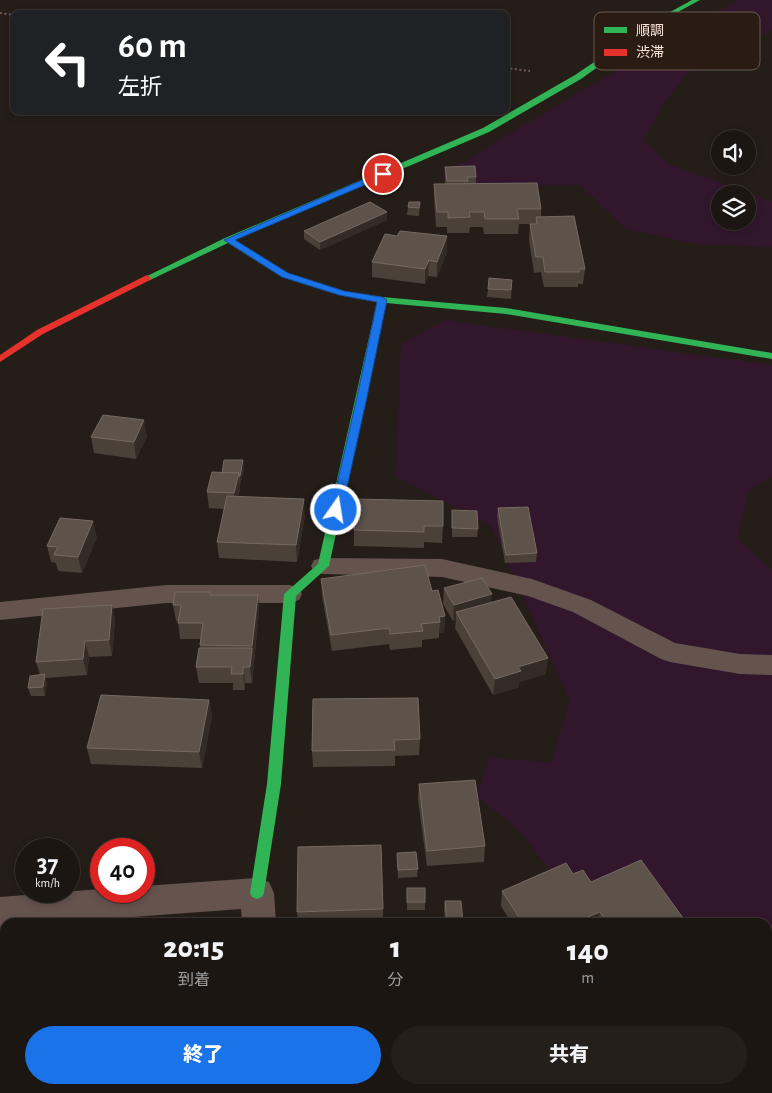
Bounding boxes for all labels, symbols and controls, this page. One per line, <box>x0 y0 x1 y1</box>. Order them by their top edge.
legend <box>594 12 760 70</box>
text: 順調 <box>636 24 664 38</box>
text: 60 m <box>118 29 187 64</box>
icon: left <box>35 30 100 95</box>
text: 渋滞 <box>636 45 664 60</box>
text: 左折 <box>118 76 162 98</box>
map controls <box>711 130 756 230</box>
button: sound <box>711 130 756 175</box>
pin <box>362 153 404 195</box>
icon: arrive <box>369 160 397 188</box>
button: layers <box>711 185 756 230</box>
position arrow <box>309 483 361 535</box>
speed limit sign: 40 <box>90 838 155 903</box>
text: 37 <box>37 852 58 877</box>
text: km/h <box>35 877 60 889</box>
text: 20:15 <box>163 933 224 963</box>
text: 1 <box>390 933 401 963</box>
text: 140 <box>567 936 609 966</box>
text: m <box>581 970 594 986</box>
text: 到着 <box>178 972 210 988</box>
text: 分 <box>387 972 403 988</box>
button: 終了 <box>25 1026 381 1084</box>
button: 共有 <box>391 1026 747 1084</box>

